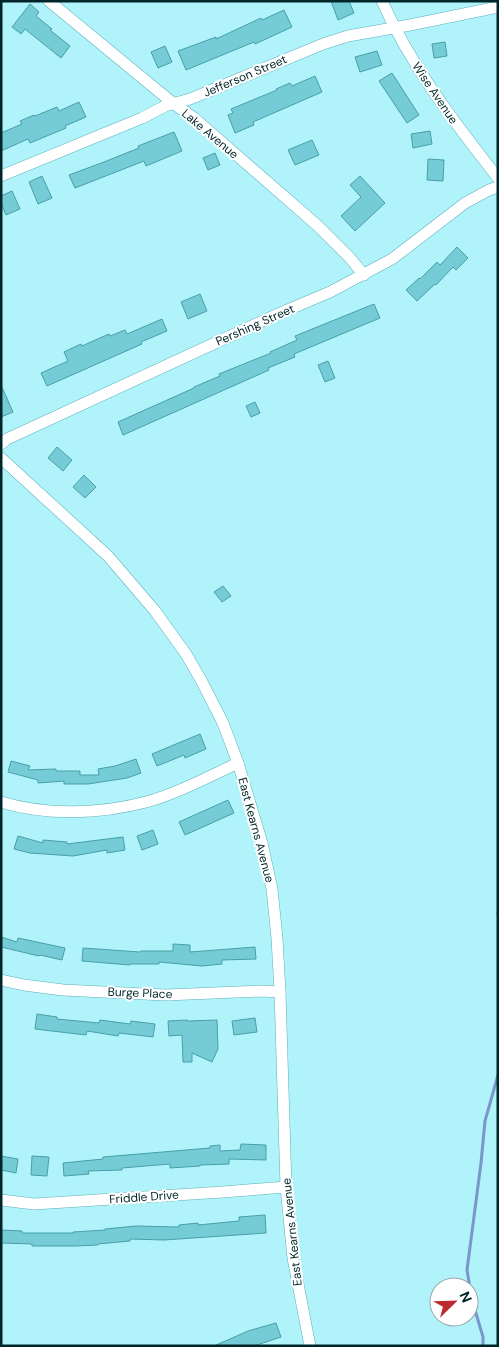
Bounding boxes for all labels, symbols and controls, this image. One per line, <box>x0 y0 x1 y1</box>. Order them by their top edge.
street label: Jefferson Street <box>201 51 289 101</box>
street label: Wise Avenue <box>408 59 462 127</box>
street label: Lake Avenue <box>178 106 242 162</box>
street label: Pershing Street <box>213 300 297 349</box>
street label: East Kearns Avenue <box>234 776 278 885</box>
street label: Burge Place <box>107 984 173 1002</box>
street label: East Kearns Avenue <box>278 1177 306 1287</box>
street label: Friddle Drive <box>109 1187 180 1207</box>
north arrow <box>429 1277 479 1327</box>
text: N <box>456 1289 476 1305</box>

